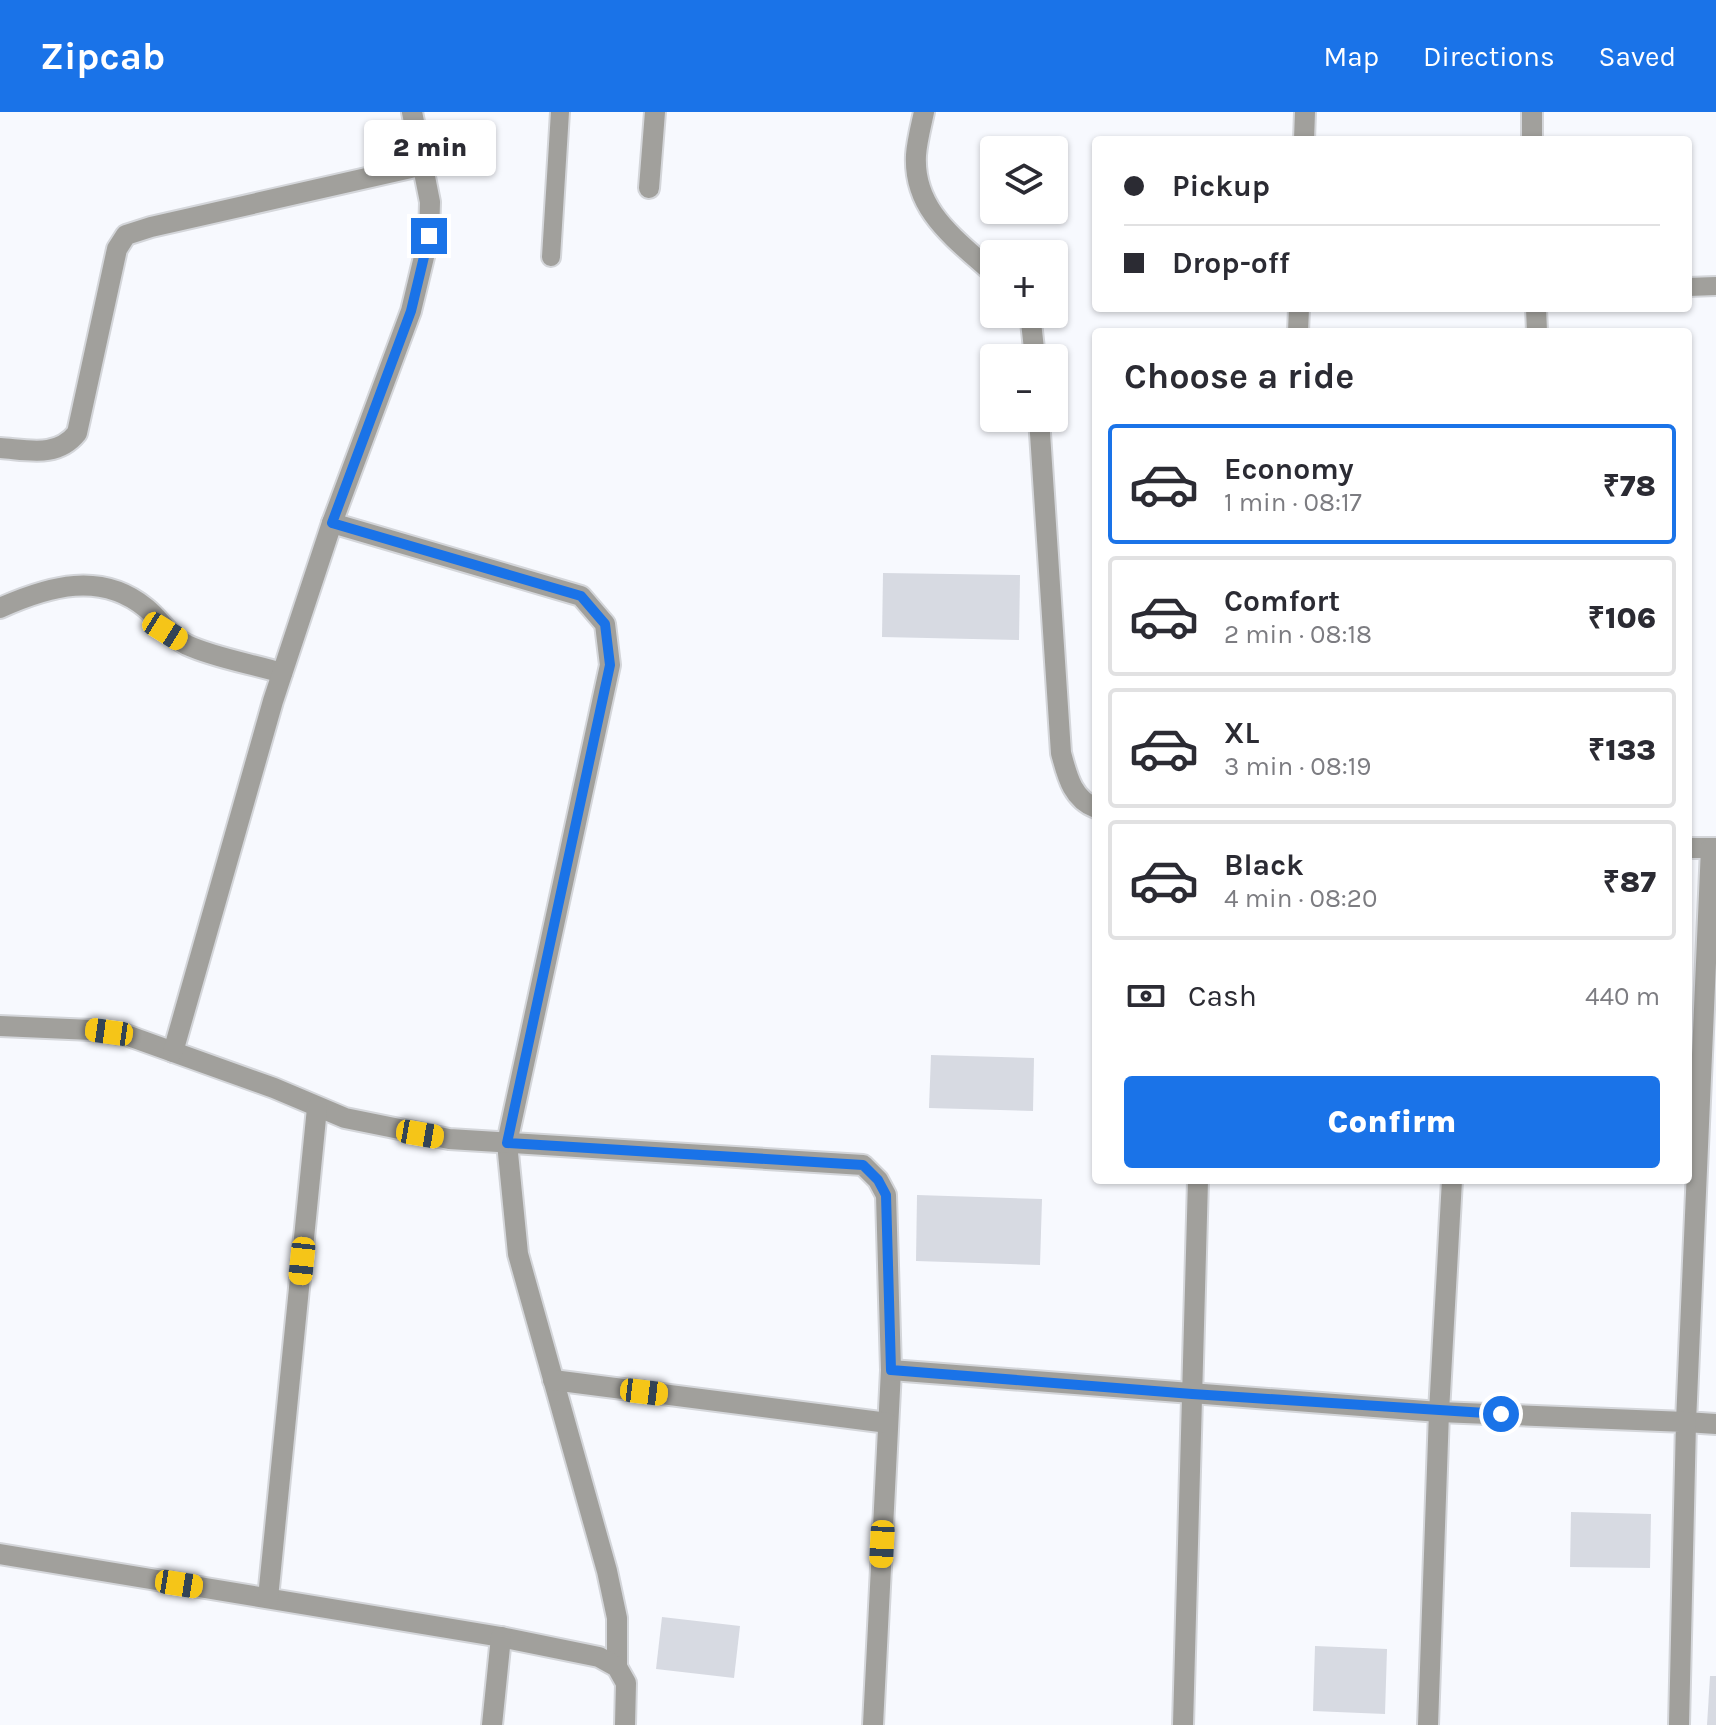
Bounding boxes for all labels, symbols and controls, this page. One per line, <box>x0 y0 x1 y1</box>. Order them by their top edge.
text: Zipcab <box>40 34 165 79</box>
text: Map <box>1324 40 1379 73</box>
text: Directions <box>1423 40 1555 73</box>
text: Saved <box>1599 40 1676 73</box>
callout: 2 min <box>363 120 495 176</box>
text: 2 min <box>393 132 467 163</box>
map controls <box>980 136 1068 432</box>
button: layers <box>980 136 1068 224</box>
text: Pickup <box>1172 168 1270 204</box>
route end <box>411 218 447 254</box>
button: + <box>980 240 1068 328</box>
text: Drop-off <box>1172 245 1290 281</box>
button: − <box>980 344 1068 432</box>
text: Choose a ride <box>1124 355 1354 397</box>
icon: car <box>1128 448 1200 520</box>
text: Economy <box>1224 451 1354 487</box>
text: ₹78 <box>1603 468 1656 504</box>
text: 1 min · 08:17 <box>1224 487 1362 518</box>
icon: car <box>1128 580 1200 652</box>
text: Comfort <box>1224 583 1340 619</box>
text: ₹106 <box>1588 600 1656 636</box>
car <box>138 608 192 654</box>
text: 2 min · 08:18 <box>1224 619 1372 650</box>
icon: car <box>1128 712 1200 784</box>
text: XL <box>1224 715 1259 751</box>
text: ₹133 <box>1588 732 1656 768</box>
text: 3 min · 08:19 <box>1224 751 1371 782</box>
icon: car <box>1128 844 1200 916</box>
text: Black <box>1224 847 1304 883</box>
text: ₹87 <box>1603 864 1656 900</box>
text: 4 min · 08:20 <box>1224 883 1377 914</box>
icon: cash <box>1124 974 1168 1018</box>
text: Cash <box>1188 978 1257 1014</box>
text: 440 m <box>1585 981 1660 1012</box>
car <box>84 1017 134 1047</box>
button: Confirm <box>1124 1076 1660 1168</box>
car <box>394 1118 446 1150</box>
car <box>288 1236 316 1286</box>
car <box>619 1377 669 1407</box>
route start <box>1483 1396 1519 1432</box>
car <box>869 1519 895 1569</box>
car <box>153 1568 205 1600</box>

